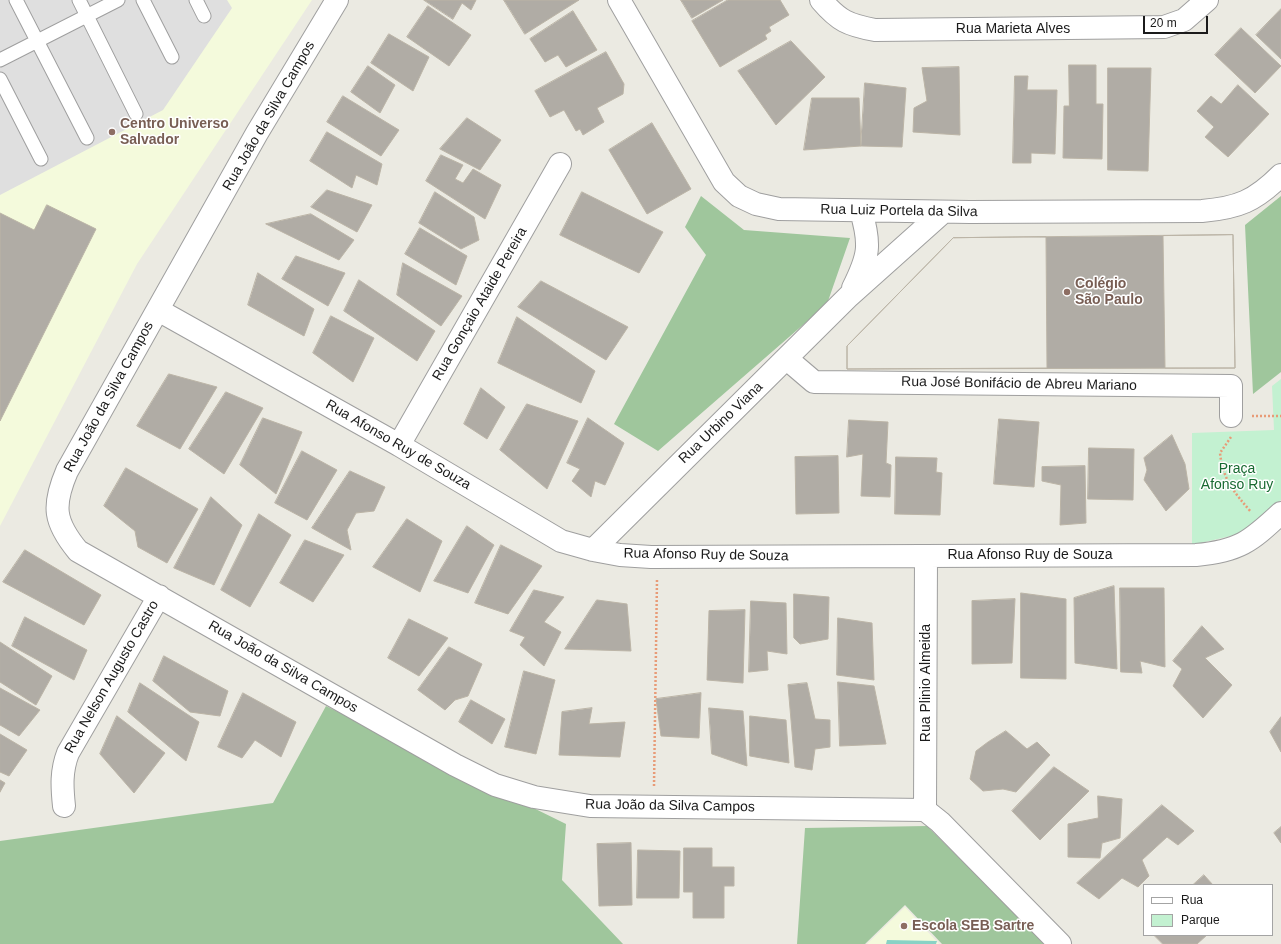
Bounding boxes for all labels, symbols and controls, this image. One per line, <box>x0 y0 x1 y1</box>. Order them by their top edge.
scale bar <box>1145 8 1210 34</box>
text: 20 m <box>1150 16 1177 30</box>
street label: Rua Marieta Alves <box>956 21 1070 37</box>
street label: Rua João da Silva Campos <box>219 38 319 194</box>
place label: Centro Universo Salvador <box>120 116 229 148</box>
marker: Centro Universo Salvador <box>107 127 117 137</box>
street label: Rua Luiz Portela da Silva <box>820 201 978 221</box>
street label: Rua Gonçaio Ataide Pereira <box>429 224 531 384</box>
place label: Colégio São Paulo <box>1075 276 1143 308</box>
marker: Colégio São Paulo <box>1062 287 1072 297</box>
street label: Rua João da Silva Campos <box>61 319 157 475</box>
street label: Rua José Bonifácio de Abreu Mariano <box>901 374 1137 394</box>
street label: Rua Urbino Viana <box>676 379 766 467</box>
street label: Rua Afonso Ruy de Souza <box>322 396 474 494</box>
park label: Praça Afonso Ruy <box>1201 461 1273 494</box>
street label: Rua Afonso Ruy de Souza <box>623 545 789 565</box>
street label: Rua Afonso Ruy de Souza <box>948 547 1112 563</box>
street label: Rua Nelson Augusto Castro <box>61 598 163 756</box>
street label: Rua João da Silva Campos <box>205 617 361 717</box>
street label: Rua Plinio Almeida <box>918 624 934 742</box>
street label: Rua João da Silva Campos <box>585 796 755 816</box>
legend <box>1143 884 1273 936</box>
text: Rua <box>1181 893 1203 907</box>
text: Parque <box>1181 913 1220 927</box>
place label: Escola SEB Sartre <box>912 918 1034 934</box>
marker: Escola SEB Sartre <box>899 921 909 931</box>

